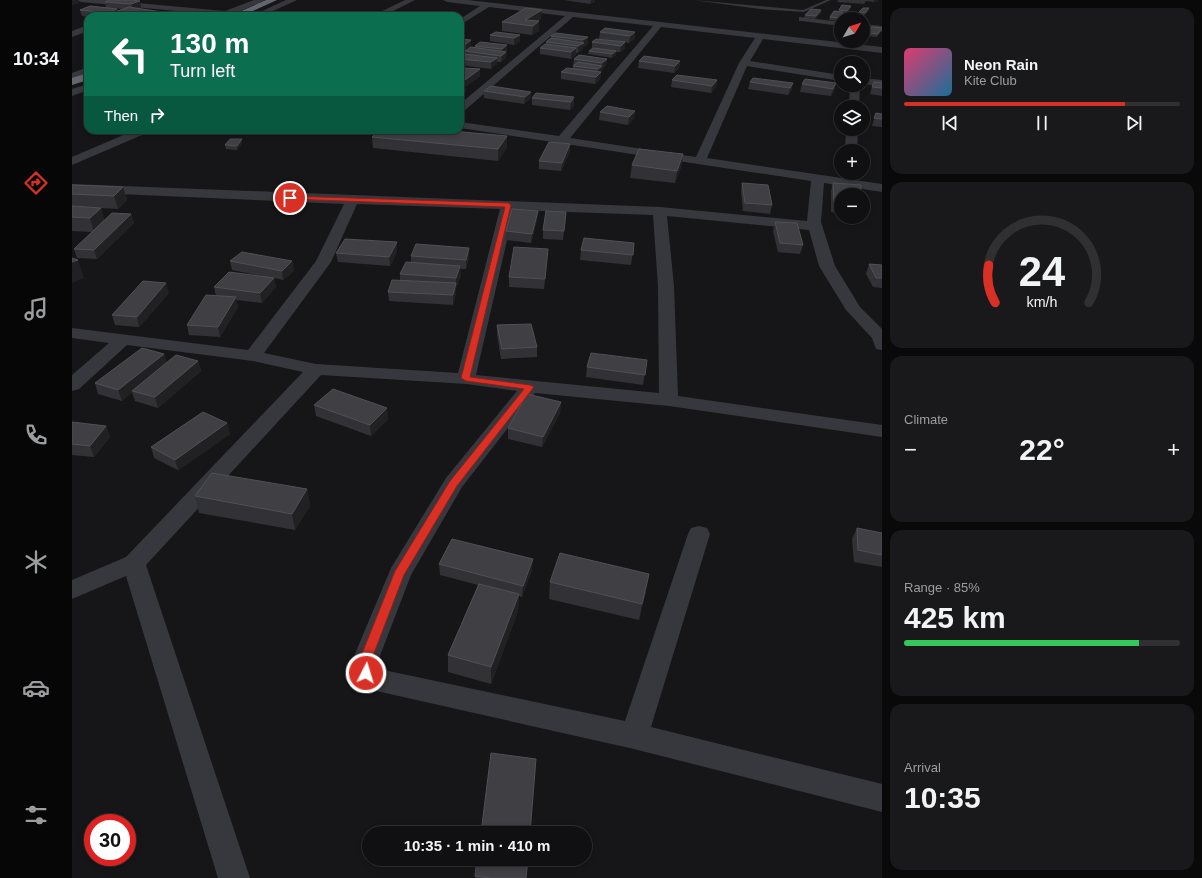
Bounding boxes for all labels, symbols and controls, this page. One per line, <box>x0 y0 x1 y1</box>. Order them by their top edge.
north arrow <box>834 12 870 48</box>
map controls <box>834 12 870 224</box>
icon: left <box>104 28 156 80</box>
text: 130 m <box>170 28 249 59</box>
text: 10:34 <box>13 49 59 69</box>
button: search <box>834 56 870 92</box>
text: Neon Rain <box>964 56 1038 73</box>
text: Turn left <box>170 61 235 81</box>
text: Kite Club <box>964 73 1017 88</box>
button: layers <box>834 100 870 136</box>
icon: right <box>146 104 168 126</box>
text: Then <box>104 107 138 124</box>
icon: previous <box>939 112 961 134</box>
icon: pause <box>1031 112 1053 134</box>
icon: next <box>1123 112 1145 134</box>
button: + <box>834 144 870 180</box>
icon: directions <box>22 169 50 197</box>
pin <box>273 181 307 215</box>
icon: arrive <box>279 187 301 209</box>
button: − <box>834 188 870 224</box>
text: 24 <box>1019 248 1065 295</box>
text: km/h <box>1027 294 1058 310</box>
icon: music <box>22 295 50 323</box>
text: Climate <box>904 412 948 427</box>
icon: phone <box>22 421 50 449</box>
text: 22° <box>1019 433 1065 466</box>
text: − <box>904 437 917 462</box>
text: + <box>1167 437 1180 462</box>
icon: climate <box>22 548 50 576</box>
text: Range · 85% <box>904 580 980 595</box>
text: 425 km <box>904 601 1006 634</box>
position arrow <box>345 652 387 694</box>
icon: car <box>22 674 50 702</box>
text: Arrival <box>904 760 941 775</box>
text: 10:35 <box>904 781 981 814</box>
icon: filters <box>22 801 50 829</box>
speed limit sign: 30 <box>84 814 136 866</box>
text: 10:35 · 1 min · 410 m <box>404 837 550 854</box>

